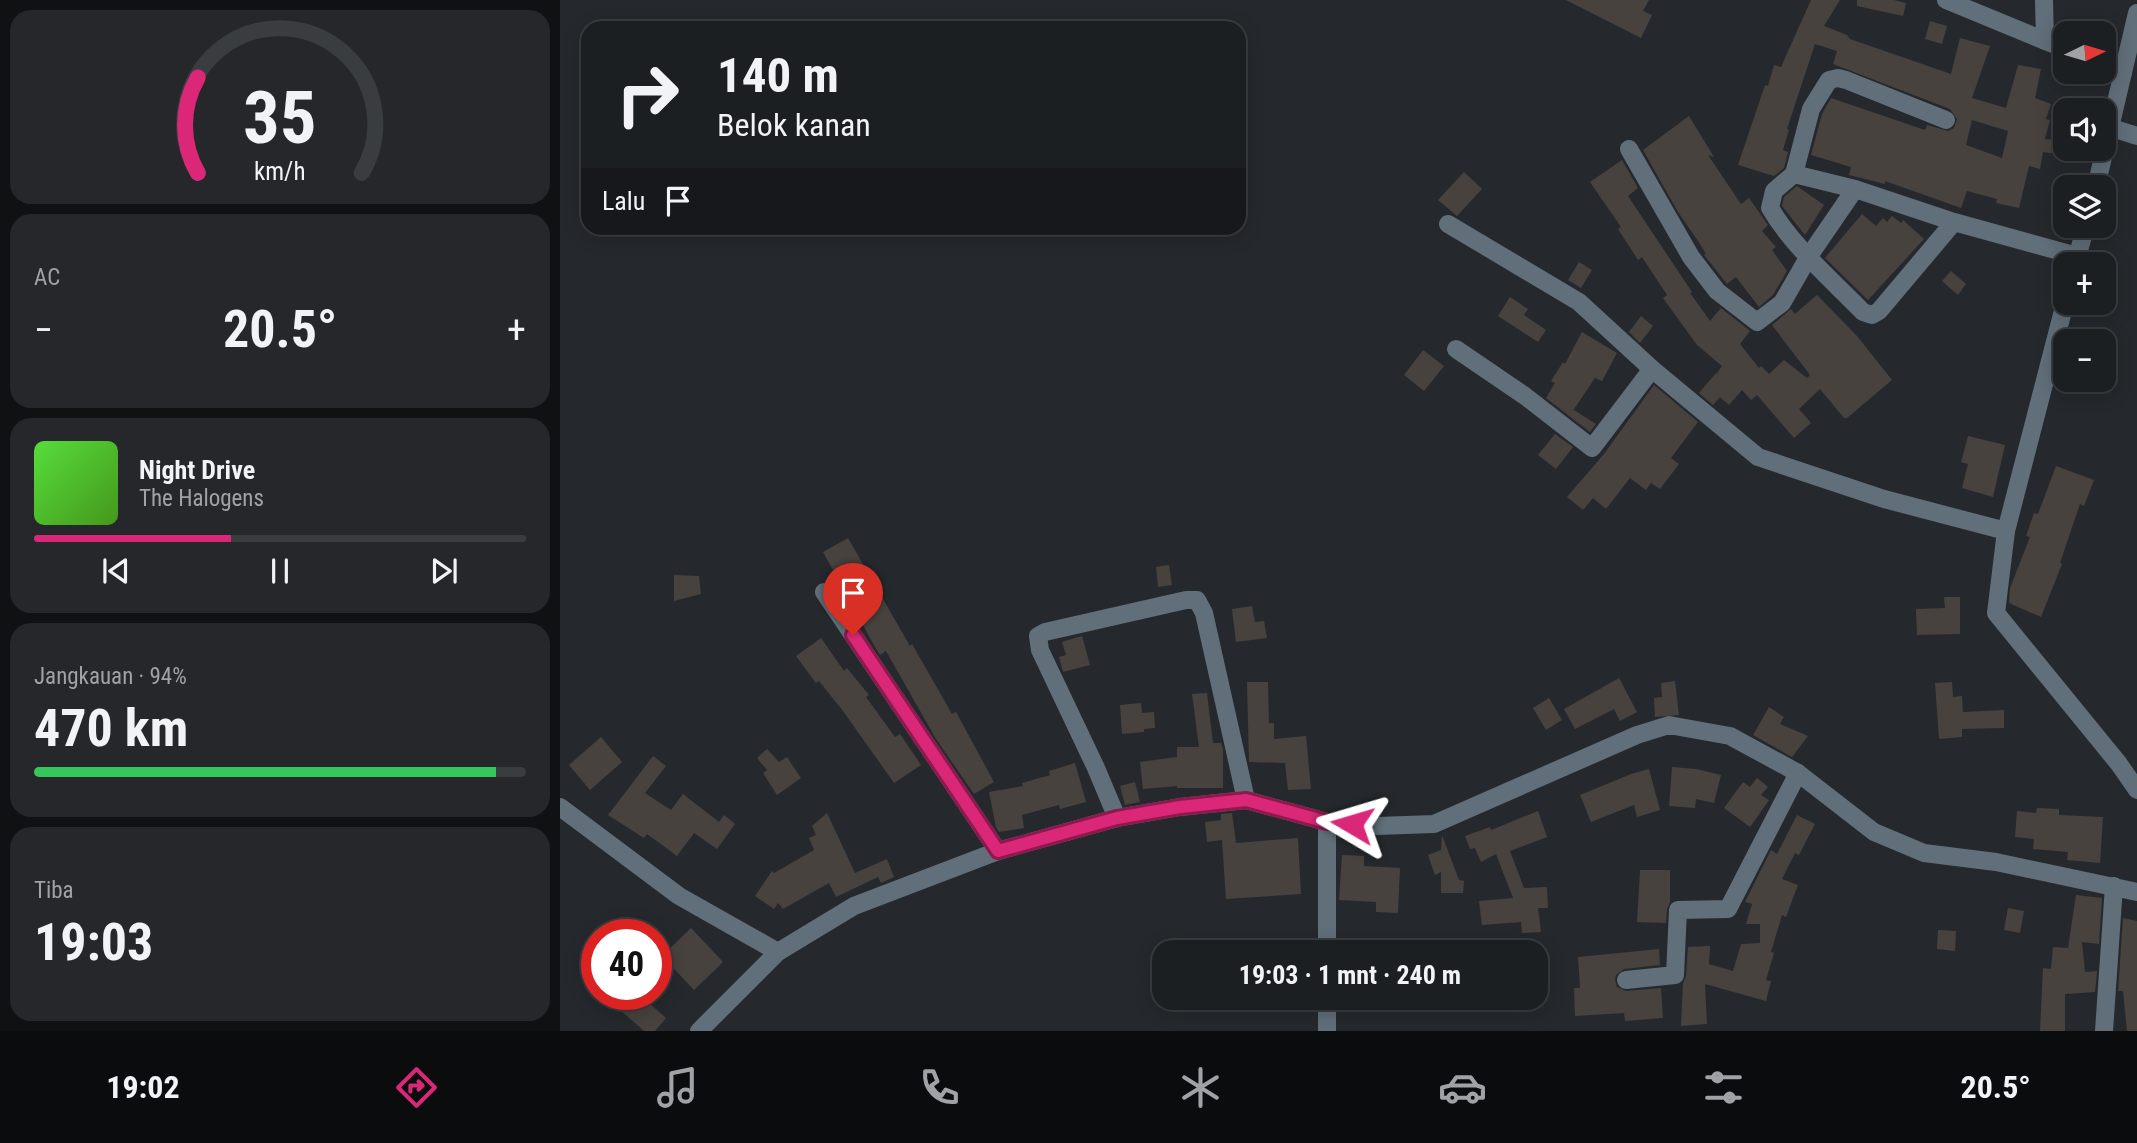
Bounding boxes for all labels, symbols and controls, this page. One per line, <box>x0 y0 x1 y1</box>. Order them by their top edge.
north arrow <box>2053 21 2116 84</box>
map controls <box>2053 21 2116 392</box>
text: 140 m <box>717 47 839 104</box>
icon: right <box>602 49 693 140</box>
text: 35 <box>243 75 317 161</box>
button: sound <box>2053 98 2116 161</box>
text: Belok kanan <box>717 106 871 144</box>
text: km/h <box>254 157 306 186</box>
button: layers <box>2053 175 2116 238</box>
icon: arrive <box>659 182 697 220</box>
text: Lalu <box>602 186 645 216</box>
button: + <box>2053 252 2116 315</box>
text: AC <box>34 264 60 291</box>
text: 20.5° <box>223 299 337 360</box>
text: − <box>34 308 53 352</box>
text: + <box>507 308 526 352</box>
button: − <box>2053 329 2116 392</box>
text: Night Drive <box>139 455 255 485</box>
text: The Halogens <box>139 485 264 512</box>
icon: previous <box>97 552 135 590</box>
icon: pause <box>261 552 299 590</box>
icon: next <box>425 552 463 590</box>
pin <box>823 563 883 635</box>
icon: arrive <box>834 574 872 612</box>
text: Jangkauan · 94% <box>34 663 187 690</box>
text: 470 km <box>34 698 188 759</box>
position arrow <box>1315 787 1389 861</box>
text: Tiba <box>34 877 74 904</box>
text: 19:03 <box>34 912 153 973</box>
speed limit sign: 40 <box>581 919 672 1010</box>
text: 19:03 · 1 mnt · 240 m <box>1239 960 1461 990</box>
icon: directions <box>392 1063 441 1112</box>
icon: music <box>653 1063 702 1112</box>
icon: phone <box>915 1063 964 1112</box>
icon: climate <box>1176 1063 1225 1112</box>
icon: car <box>1438 1063 1487 1112</box>
icon: filters <box>1699 1063 1748 1112</box>
text: 19:02 <box>106 1068 180 1106</box>
text: 20.5° <box>1960 1068 2031 1106</box>

